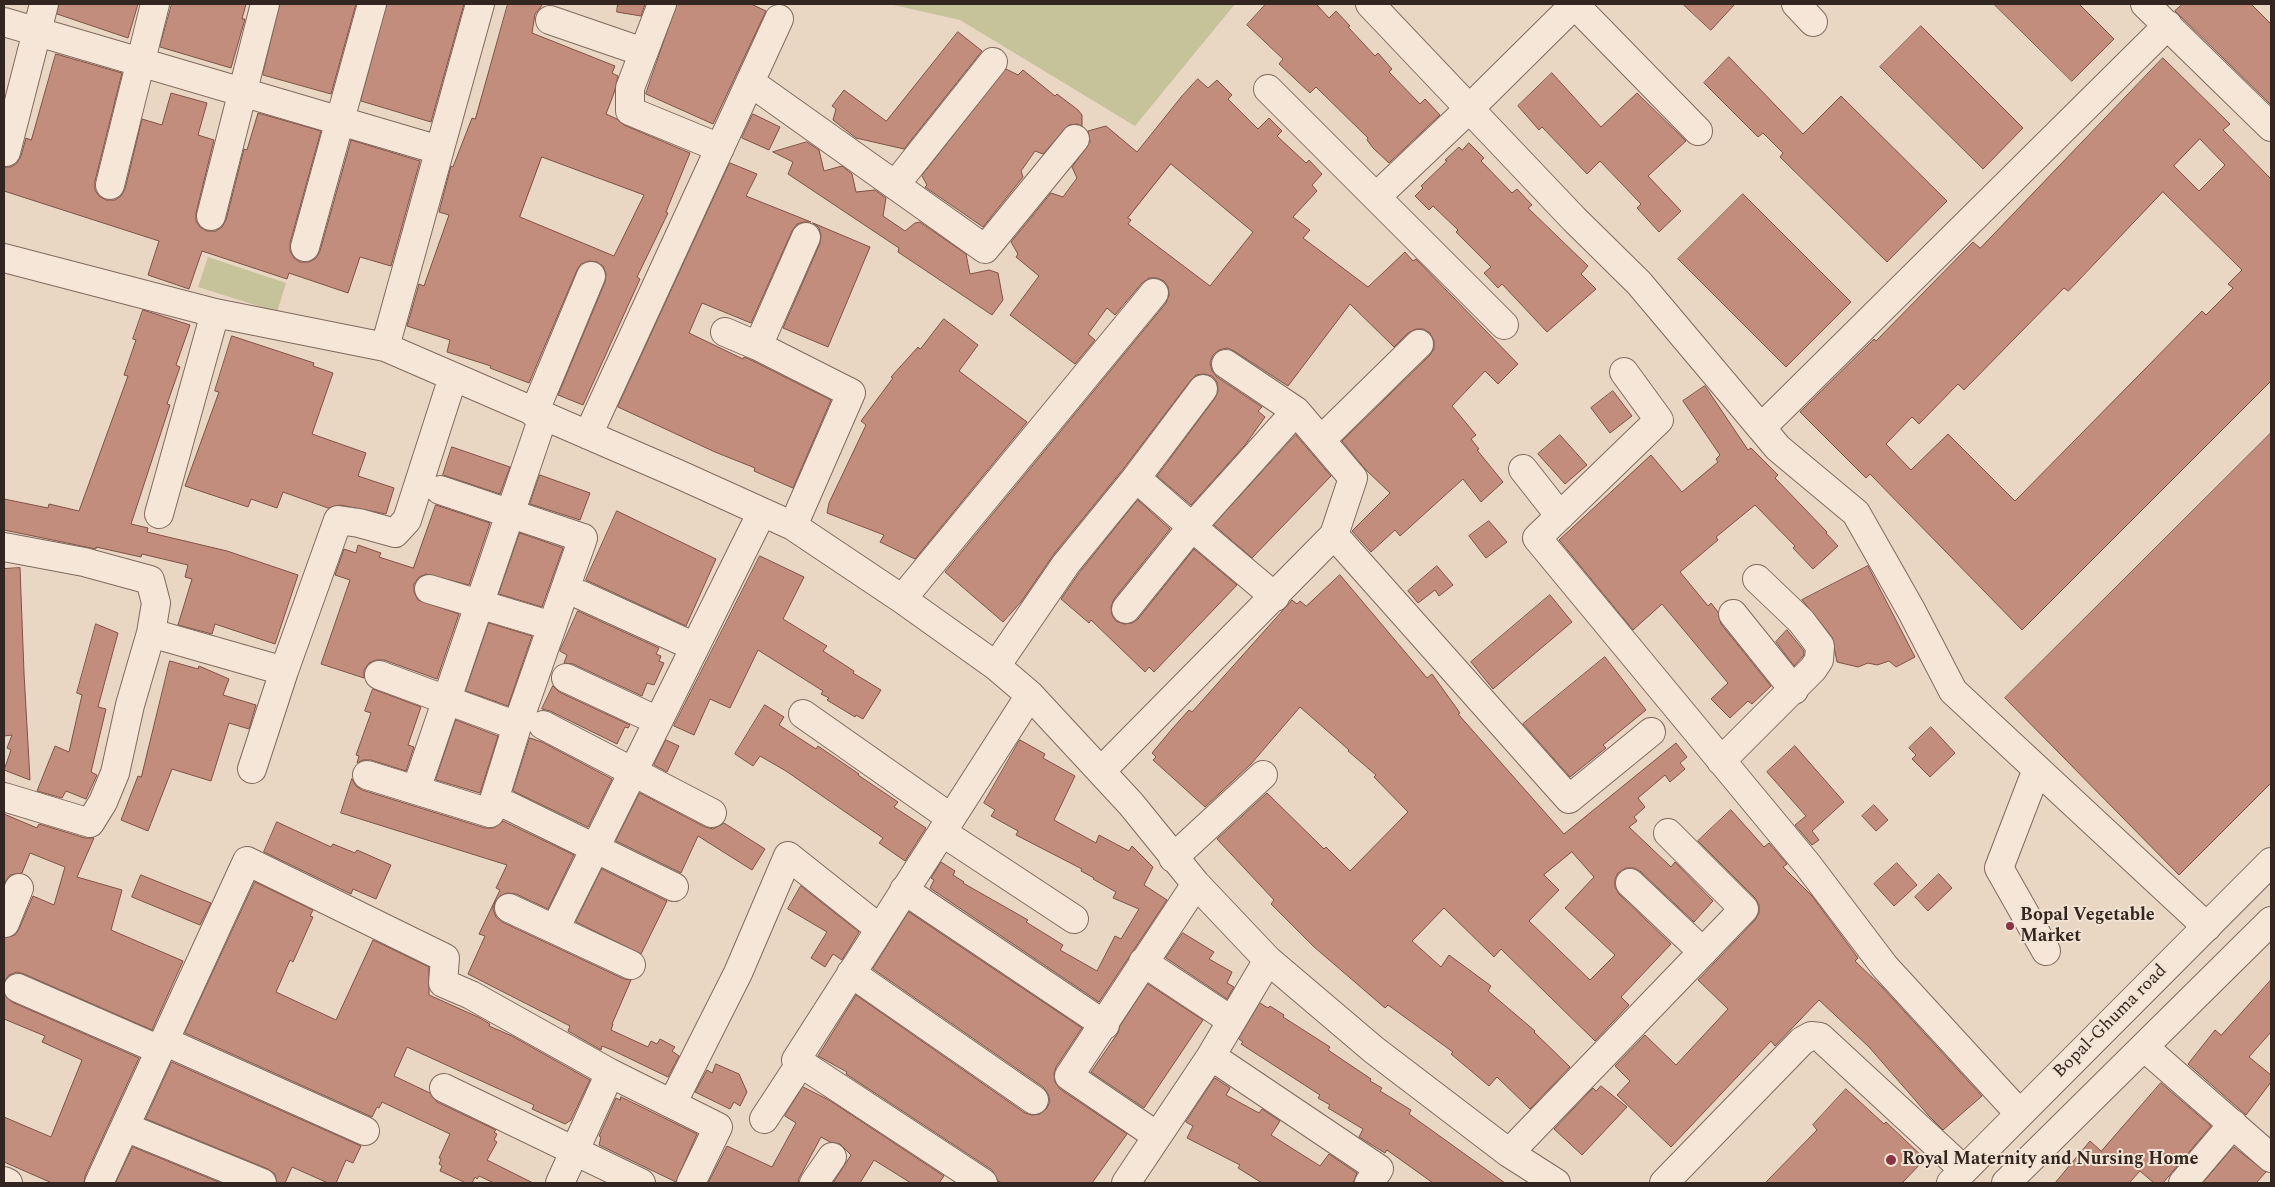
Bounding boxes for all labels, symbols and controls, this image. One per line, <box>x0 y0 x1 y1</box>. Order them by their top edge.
place label: Bopal Vegetable Market <box>2020 905 2155 948</box>
marker: Bopal Vegetable Market <box>2004 920 2016 932</box>
street label: Bopal-Ghuma road <box>2050 961 2172 1083</box>
place label: Royal Maternity and Nursing Home <box>1902 1149 2198 1171</box>
marker: Royal Maternity and Nursing Home <box>1884 1153 1898 1167</box>

